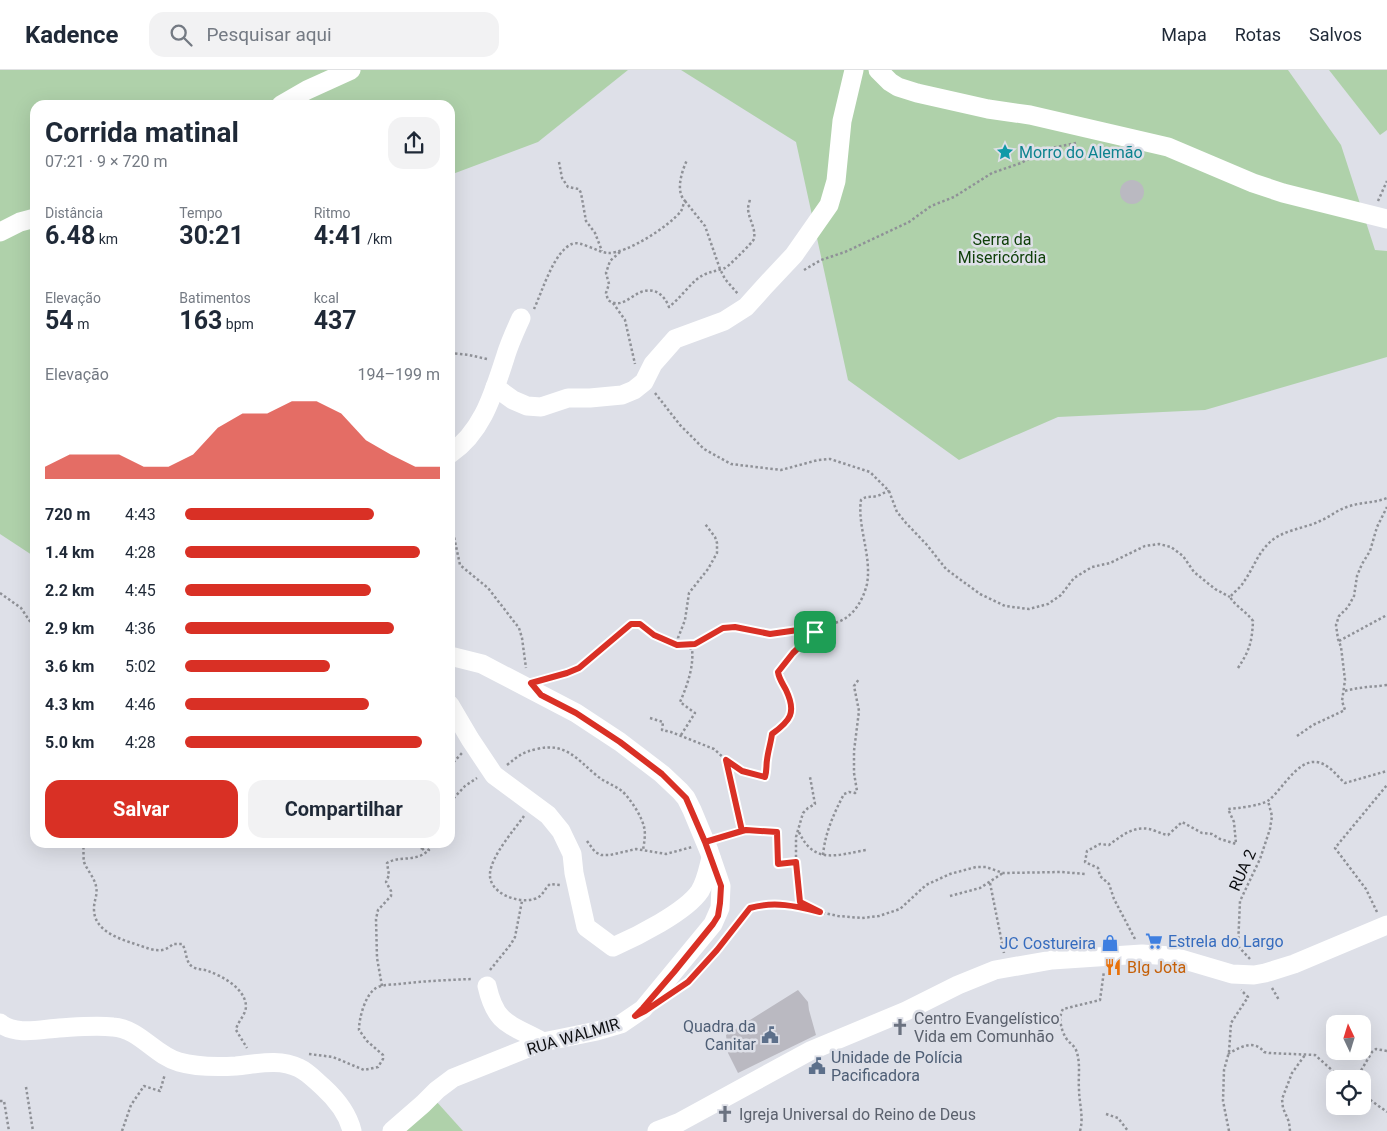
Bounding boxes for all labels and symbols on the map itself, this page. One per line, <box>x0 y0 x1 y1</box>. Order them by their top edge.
place icon: Morro do Alemão <box>995 142 1015 162</box>
place label: Morro do Alemão <box>1019 143 1143 162</box>
park label: Serra da Misericórdia <box>958 230 1046 267</box>
pin <box>794 611 836 653</box>
street label: RUA 2 <box>1225 846 1260 894</box>
supermarket icon: Estrela do Largo <box>1144 931 1164 951</box>
place label: Estrela do Largo <box>1168 932 1284 951</box>
shop icon: JC Costureira <box>1100 933 1120 953</box>
place label: JC Costureira <box>999 934 1096 953</box>
restaurant icon: BIg Jota <box>1103 957 1123 977</box>
place label: BIg Jota <box>1127 958 1186 977</box>
place label: Centro Evangelístico Vida em Comunhão <box>914 1009 1060 1046</box>
street label: RUA WALMIR <box>525 1014 622 1059</box>
north arrow <box>1326 1015 1371 1060</box>
place label: Quadra da Canitar <box>683 1017 757 1054</box>
church icon: Centro Evangelístico Vida em Comunhão <box>890 1017 910 1037</box>
public building icon: Quadra da Canitar <box>760 1025 780 1045</box>
place label: Unidade de Polícia Pacificadora <box>831 1048 963 1085</box>
public building icon: Unidade de Polícia Pacificadora <box>807 1056 827 1076</box>
church icon: Igreja Universal do Reino de Deus <box>715 1104 735 1124</box>
place label: Igreja Universal do Reino de Deus <box>739 1105 976 1124</box>

